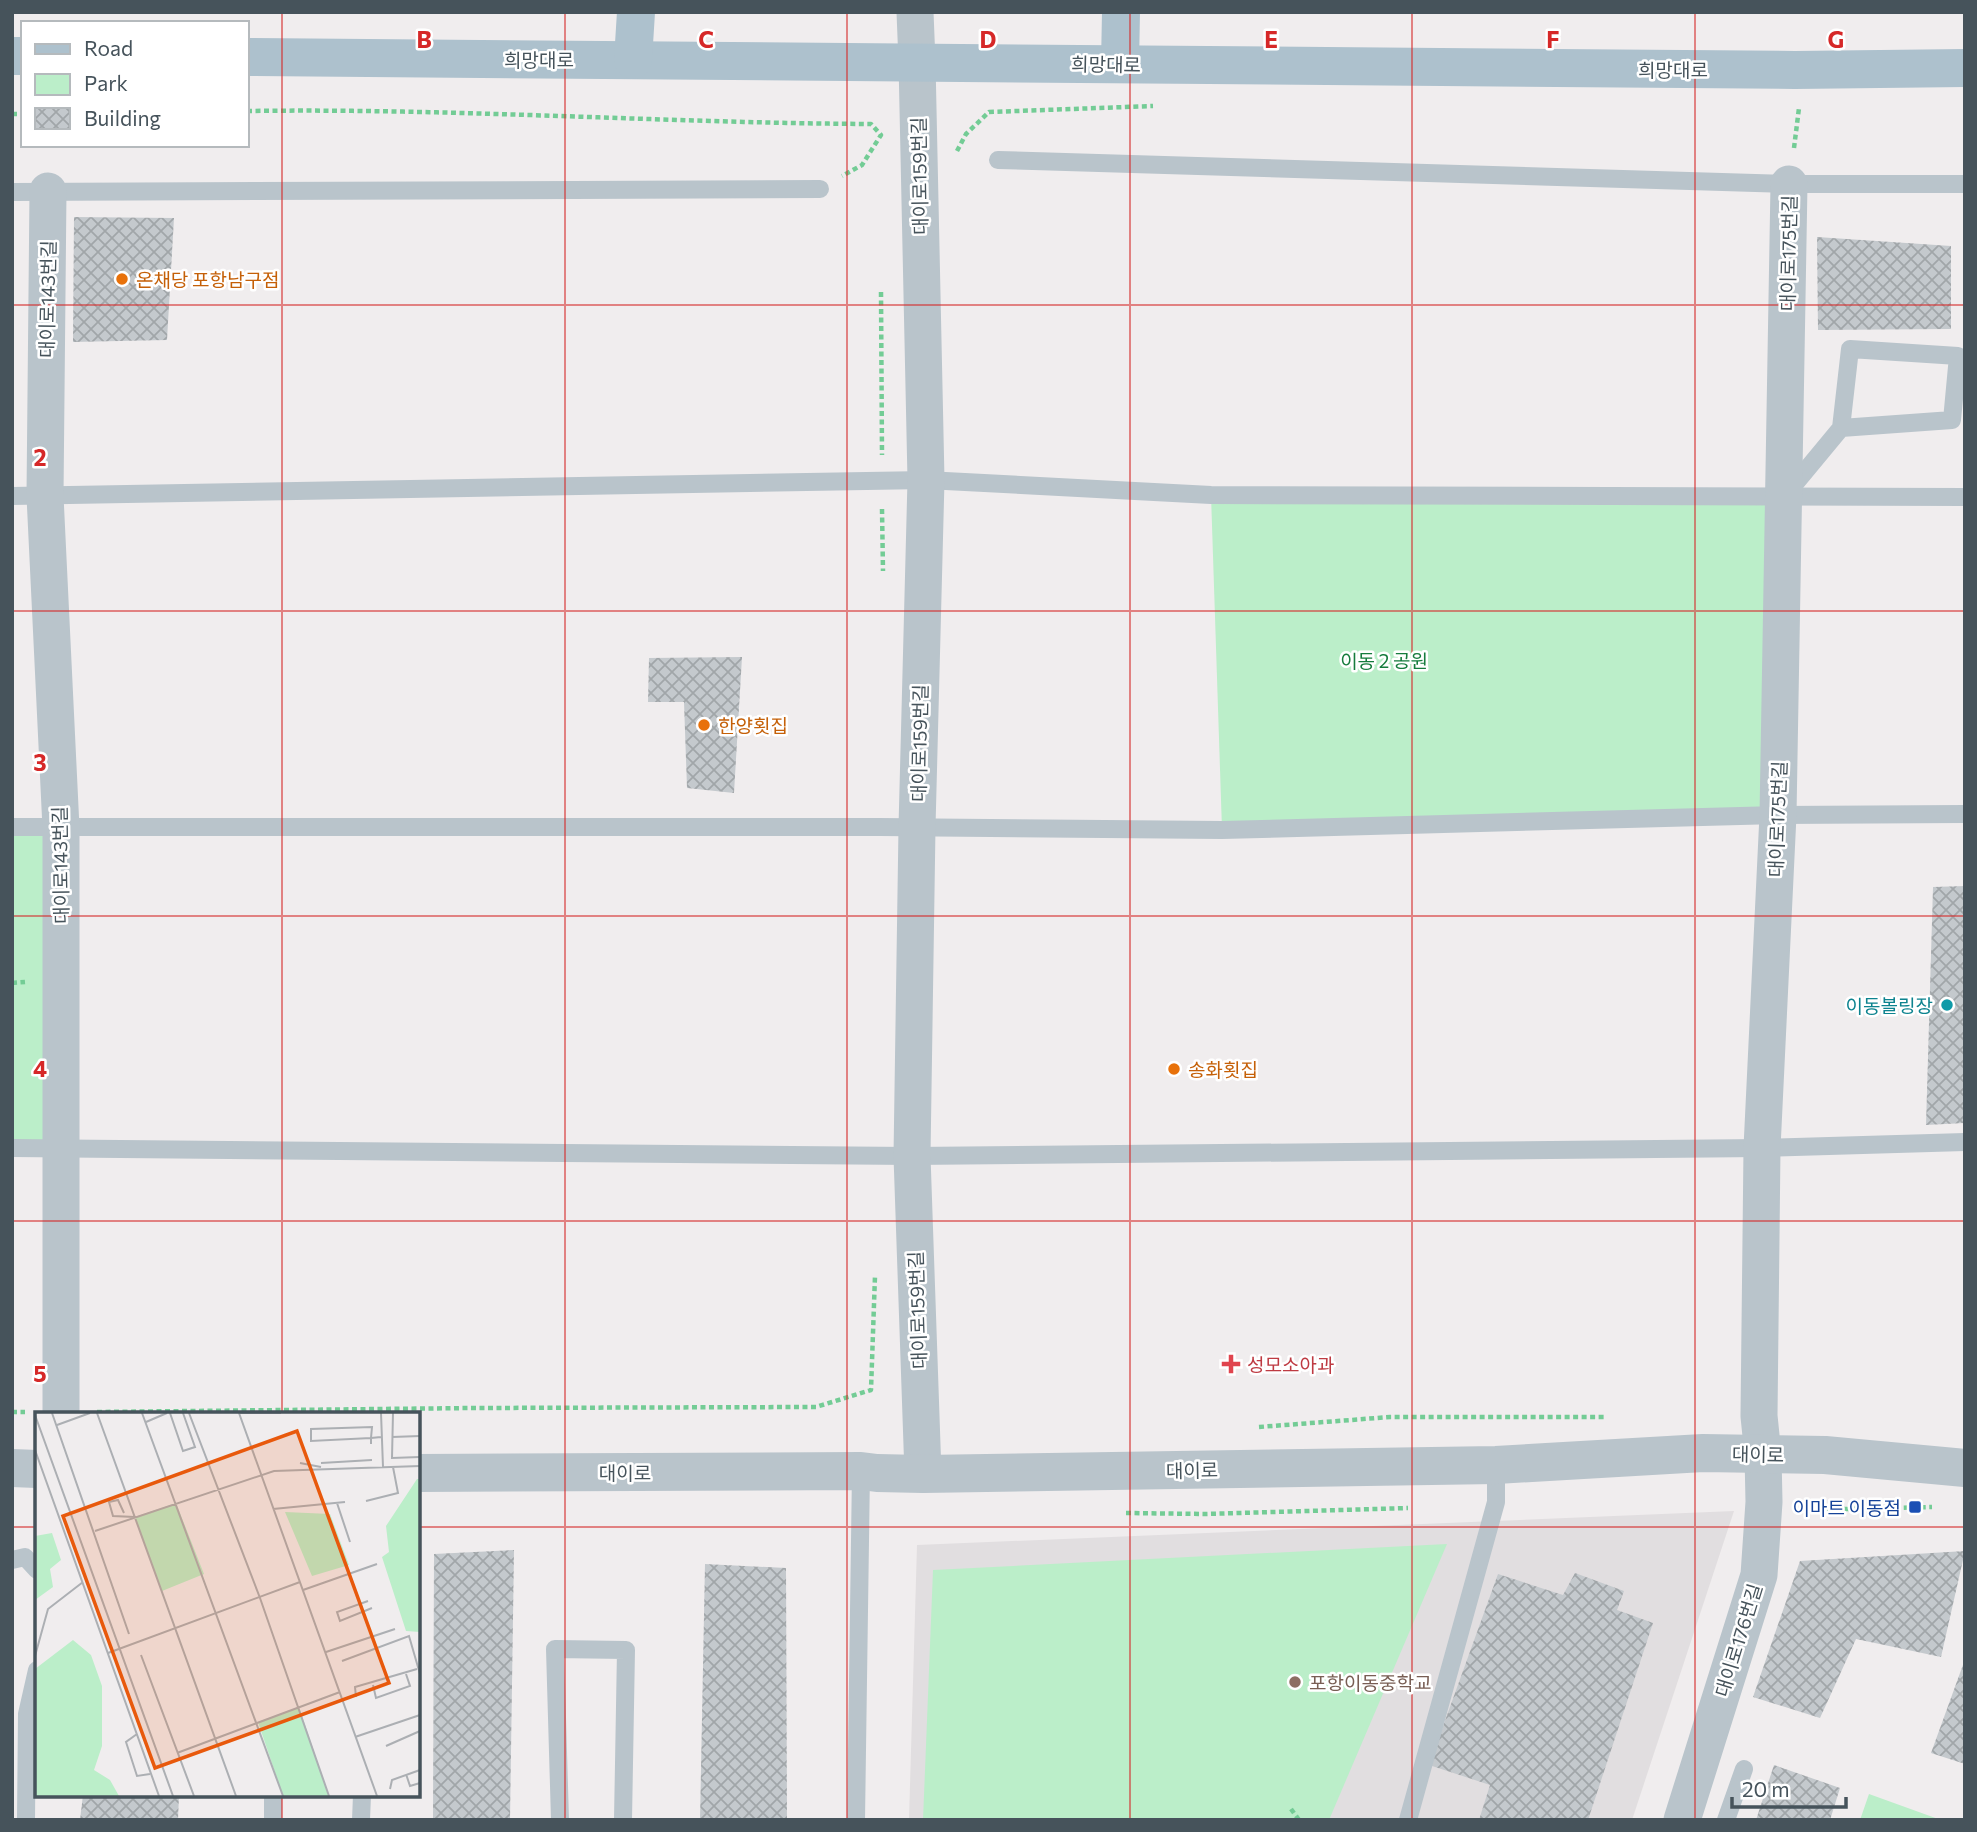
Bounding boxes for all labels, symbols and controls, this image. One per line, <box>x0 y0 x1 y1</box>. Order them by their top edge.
legend <box>21 21 248 147</box>
text: B <box>416 25 432 53</box>
text: C <box>698 25 714 53</box>
text: D <box>980 25 997 53</box>
text: E <box>1264 25 1278 53</box>
text: F <box>1546 25 1560 53</box>
text: G <box>1828 25 1844 53</box>
text: Road <box>84 35 133 60</box>
street label: 희망대로 <box>504 48 574 71</box>
street label: 희망대로 <box>1071 52 1141 76</box>
street label: 희망대로 <box>1638 58 1708 81</box>
text: Park <box>84 70 128 95</box>
text: Building <box>84 105 161 130</box>
street label: 대이로159번길 <box>906 117 932 235</box>
street label: 대이로175번길 <box>1775 195 1801 311</box>
street label: 대이로143번길 <box>34 240 60 358</box>
place label: 온채당 포항남구점 <box>136 268 279 291</box>
marker: 온채당 포항남구점 <box>114 271 130 287</box>
text: 2 <box>33 443 47 471</box>
park label: 이동 2 공원 <box>1340 649 1428 672</box>
street label: 대이로159번길 <box>906 684 932 802</box>
place label: 한양횟집 <box>718 714 788 737</box>
marker: 한양횟집 <box>696 717 712 733</box>
text: 3 <box>33 748 47 776</box>
street label: 대이로175번길 <box>1763 760 1791 878</box>
street label: 대이로143번길 <box>47 806 73 924</box>
place label: 이동볼링장 <box>1846 994 1933 1017</box>
marker: 이동볼링장 <box>1939 997 1955 1013</box>
text: 4 <box>33 1054 47 1082</box>
place label: 송화횟집 <box>1188 1058 1258 1081</box>
marker: 송화횟집 <box>1166 1061 1182 1077</box>
street label: 대이로159번길 <box>903 1251 931 1369</box>
place label: 성모소아과 <box>1247 1353 1334 1376</box>
marker: 성모소아과 <box>1221 1354 1241 1374</box>
text: 5 <box>33 1359 47 1387</box>
inset map <box>35 1412 420 1797</box>
street label: 대이로 <box>1732 1442 1784 1466</box>
street label: 대이로 <box>1166 1458 1218 1482</box>
street label: 대이로 <box>599 1461 651 1484</box>
place label: 이마트 이동점 <box>1792 1496 1901 1519</box>
marker: 이마트 이동점 <box>1907 1499 1923 1515</box>
street label: 대이로176번길 <box>1710 1581 1766 1699</box>
place label: 포항이동중학교 <box>1309 1671 1431 1694</box>
marker: 포항이동중학교 <box>1287 1674 1303 1690</box>
scale bar <box>1732 1766 1846 1810</box>
text: 20 m <box>1742 1776 1790 1801</box>

